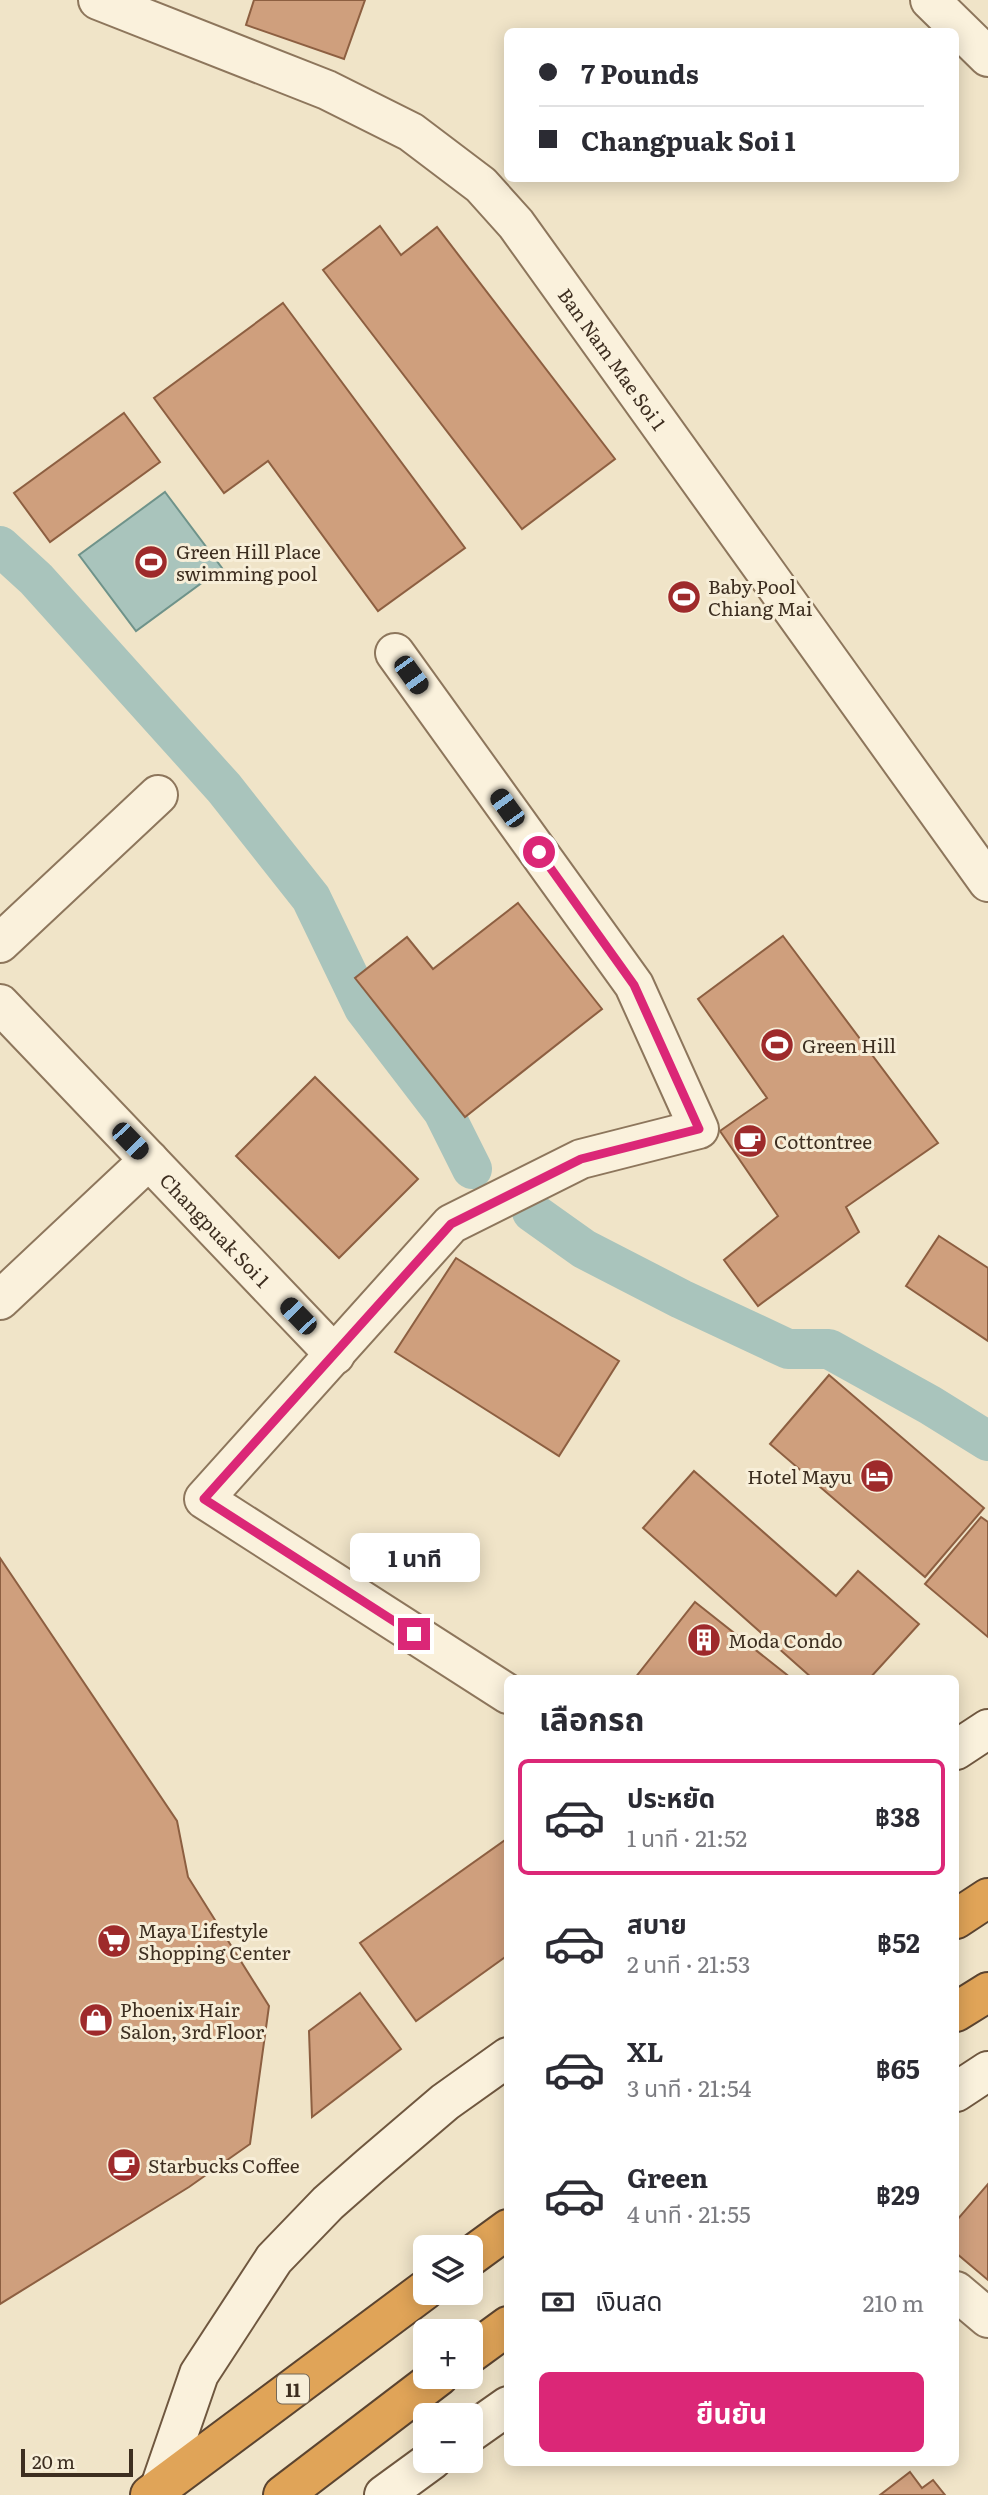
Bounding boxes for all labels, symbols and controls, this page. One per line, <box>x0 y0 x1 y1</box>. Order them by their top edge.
text: 7 Pounds <box>581 53 699 92</box>
text: Changpuak Soi 1 <box>581 120 796 159</box>
street label: Ban Nam Mae Soi 1 <box>552 282 673 436</box>
place label: Green Hill Place swimming pool <box>176 537 321 587</box>
sports icon: Green Hill Place swimming pool <box>132 543 170 581</box>
place label: Baby Pool Chiang Mai <box>708 572 812 622</box>
sports icon: Baby Pool Chiang Mai <box>665 578 703 616</box>
car <box>391 652 432 698</box>
car <box>487 785 528 831</box>
route start <box>523 836 555 868</box>
sports icon: Green Hill <box>758 1026 796 1064</box>
place label: Green Hill <box>802 1031 896 1059</box>
car <box>108 1119 153 1163</box>
cafe icon: Cottontree <box>731 1122 769 1160</box>
place label: Cottontree <box>774 1127 872 1155</box>
street label: Changpuak Soi 1 <box>154 1166 277 1293</box>
car <box>276 1294 321 1338</box>
hotel icon: Hotel Mayu <box>858 1457 896 1495</box>
place label: Hotel Mayu <box>747 1462 852 1490</box>
callout: 1 นาที <box>349 1532 479 1582</box>
text: 1 นาที <box>388 1540 442 1574</box>
route end <box>398 1618 430 1650</box>
building icon: Moda Condo <box>685 1621 723 1659</box>
place label: Moda Condo <box>728 1626 843 1654</box>
text: เลือกรถ <box>539 1693 644 1741</box>
text: ประหยัด <box>627 1777 715 1816</box>
icon: car <box>543 1786 606 1849</box>
text: ฿38 <box>875 1796 920 1835</box>
text: 1 นาที · 21:52 <box>627 1820 747 1854</box>
text: สบาย <box>627 1903 687 1942</box>
icon: car <box>543 1912 606 1975</box>
place label: Maya Lifestyle Shopping Center <box>138 1916 291 1966</box>
supermarket icon: Maya Lifestyle Shopping Center <box>95 1922 133 1960</box>
text: ฿52 <box>877 1922 920 1961</box>
text: 2 นาที · 21:53 <box>627 1946 750 1980</box>
place label: Phoenix Hair Salon, 3rd Floor <box>120 1995 264 2045</box>
shop icon: Phoenix Hair Salon, 3rd Floor <box>77 2001 115 2039</box>
text: XL <box>627 2031 664 2070</box>
icon: car <box>543 2038 606 2101</box>
text: ฿65 <box>876 2048 920 2087</box>
text: 3 นาที · 21:54 <box>627 2070 751 2104</box>
cafe icon: Starbucks Coffee <box>105 2146 143 2184</box>
place label: Starbucks Coffee <box>148 2151 300 2179</box>
text: Green <box>627 2157 708 2196</box>
icon: car <box>543 2164 606 2227</box>
text: ฿29 <box>876 2174 920 2213</box>
text: 4 นาที · 21:55 <box>627 2196 751 2230</box>
map controls <box>413 2235 483 2473</box>
button: layers <box>413 2235 483 2305</box>
text: เงินสด <box>595 2280 662 2319</box>
icon: cash <box>539 2283 577 2321</box>
text: 210 m <box>863 2285 924 2319</box>
button: + <box>413 2319 483 2389</box>
button: ยืนยัน <box>539 2372 924 2452</box>
road number: 11 <box>277 2374 309 2404</box>
button: − <box>413 2403 483 2473</box>
scale bar <box>21 2446 133 2478</box>
text: 20 m <box>32 2447 75 2475</box>

